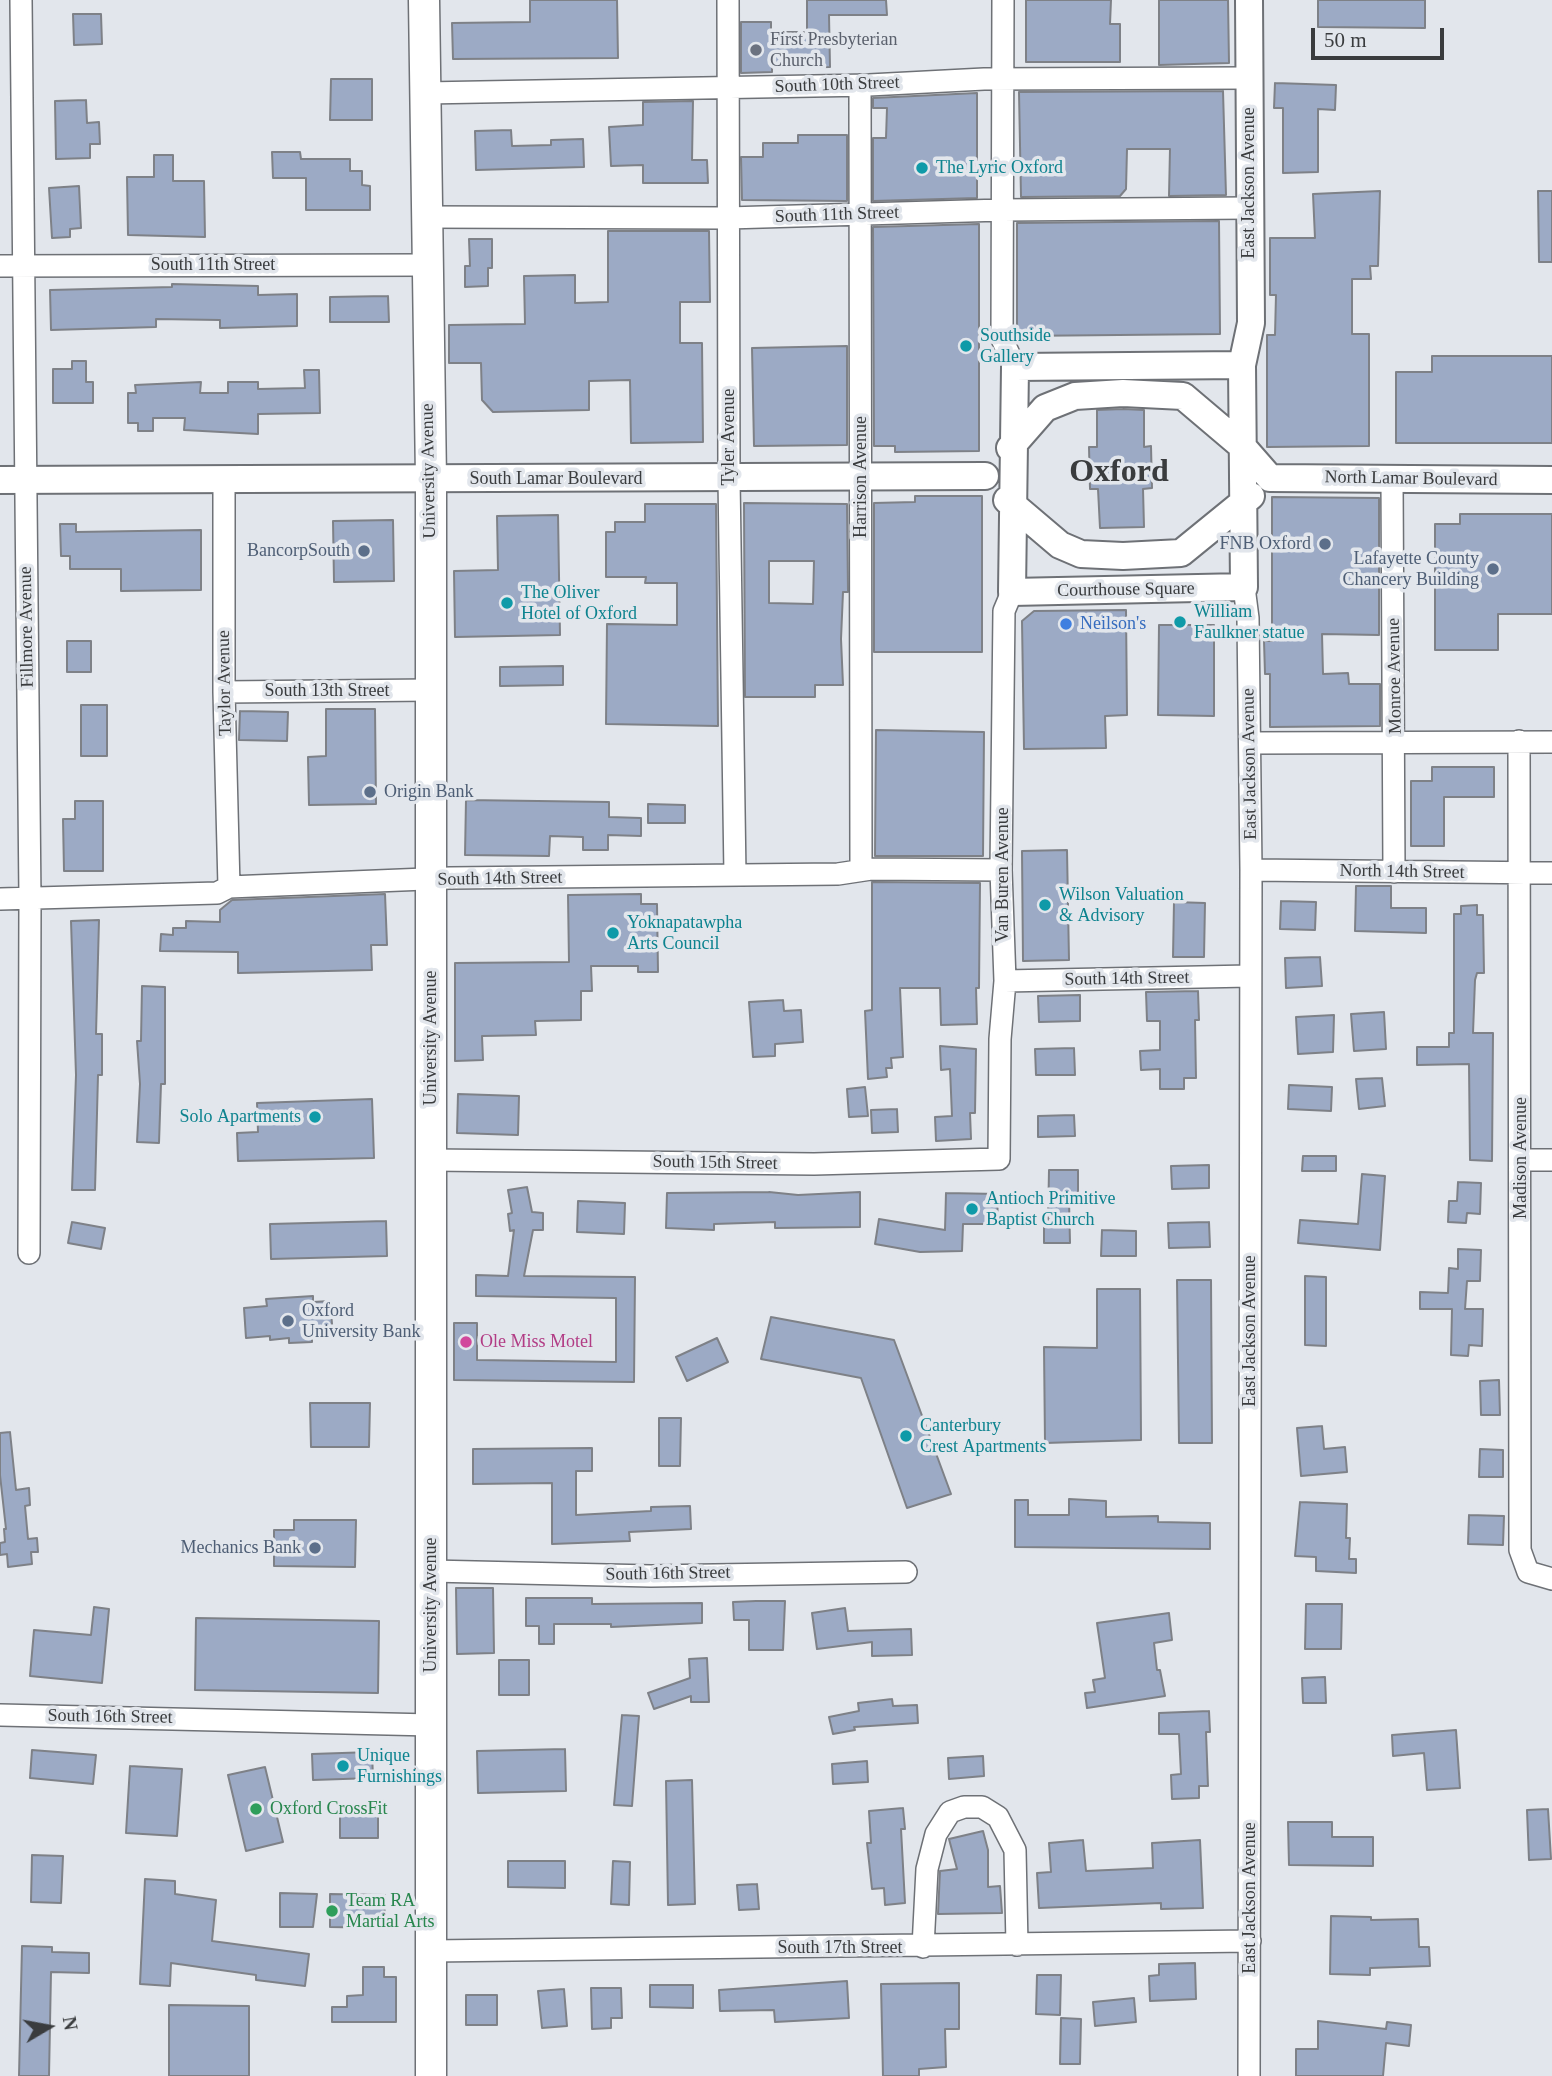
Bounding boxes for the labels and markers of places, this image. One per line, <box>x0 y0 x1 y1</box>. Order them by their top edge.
place label: First Presbyterian Church <box>770 29 897 72</box>
marker: First Presbyterian Church <box>748 42 764 58</box>
place label: The Lyric Oxford <box>936 157 1063 179</box>
marker: The Lyric Oxford <box>914 160 930 176</box>
place label: Southside Gallery <box>980 325 1051 368</box>
marker: Southside Gallery <box>958 338 974 354</box>
place label: FNB Oxford <box>1219 533 1311 555</box>
marker: FNB Oxford <box>1317 536 1333 552</box>
place label: BancorpSouth <box>247 540 350 562</box>
marker: BancorpSouth <box>356 543 372 559</box>
place label: Lafayette County Chancery Building <box>1343 548 1479 590</box>
marker: Lafayette County Chancery Building <box>1485 561 1501 577</box>
place label: The Oliver Hotel of Oxford <box>521 582 637 624</box>
marker: The Oliver Hotel of Oxford <box>499 595 515 611</box>
place label: William Faulkner statue <box>1194 601 1304 644</box>
place label: Neilson's <box>1080 613 1146 635</box>
marker: William Faulkner statue <box>1172 614 1188 630</box>
marker: Neilson's <box>1058 616 1074 632</box>
place label: Origin Bank <box>384 781 473 803</box>
marker: Origin Bank <box>362 784 378 800</box>
place label: Wilson Valuation & Advisory <box>1059 884 1184 926</box>
marker: Wilson Valuation & Advisory <box>1037 897 1053 913</box>
place label: Yoknapatawpha Arts Council <box>627 912 742 954</box>
marker: Yoknapatawpha Arts Council <box>605 925 621 941</box>
place label: Solo Apartments <box>180 1106 301 1128</box>
marker: Solo Apartments <box>307 1109 323 1125</box>
place label: Antioch Primitive Baptist Church <box>986 1188 1115 1230</box>
marker: Antioch Primitive Baptist Church <box>964 1201 980 1217</box>
place label: Oxford University Bank <box>302 1300 420 1342</box>
marker: Oxford University Bank <box>280 1313 296 1329</box>
place label: Ole Miss Motel <box>480 1331 593 1353</box>
marker: Ole Miss Motel <box>458 1334 474 1350</box>
place label: Canterbury Crest Apartments <box>920 1415 1046 1458</box>
marker: Canterbury Crest Apartments <box>898 1428 914 1444</box>
place label: Mechanics Bank <box>181 1537 301 1559</box>
marker: Mechanics Bank <box>307 1540 323 1556</box>
place label: Unique Furnishings <box>357 1745 442 1788</box>
marker: Unique Furnishings <box>335 1758 351 1774</box>
place label: Oxford CrossFit <box>270 1798 388 1820</box>
marker: Oxford CrossFit <box>248 1801 264 1817</box>
place label: Team RA Martial Arts <box>346 1890 434 1932</box>
marker: Team RA Martial Arts <box>324 1903 340 1919</box>

